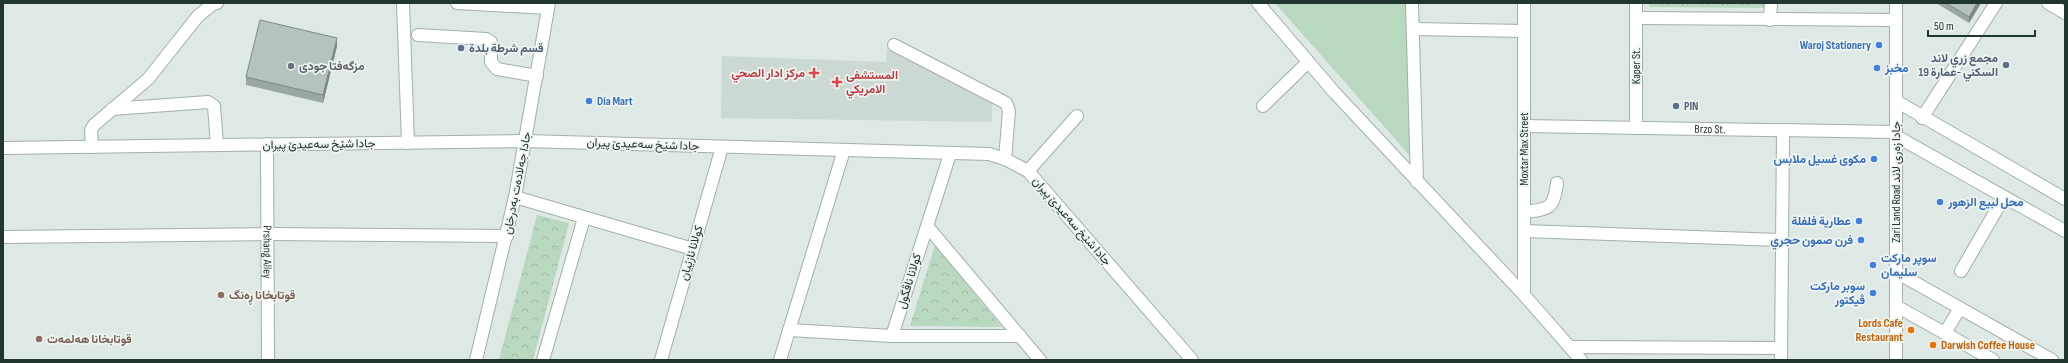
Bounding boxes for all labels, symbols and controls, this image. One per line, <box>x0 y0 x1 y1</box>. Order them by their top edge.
scale bar <box>1928 12 2035 38</box>
text: 50 m <box>1934 19 1954 34</box>
place label: Waroj Stationery <box>1800 38 1871 53</box>
marker: Waroj Stationery <box>1874 40 1884 50</box>
place label: قسم شرطة بلدة <box>469 41 544 56</box>
marker: قسم شرطة بلدة <box>456 43 466 53</box>
street label: Kaper St. <box>1629 48 1644 84</box>
place label: مجمع زري لاند السكني -عمارة 19 <box>1919 51 1998 82</box>
place label: مزگەفتا جودی <box>299 59 365 74</box>
marker: مجمع زري لاند السكني -عمارة 19 <box>2001 60 2011 70</box>
marker: مزگەفتا جودی <box>286 61 296 71</box>
place label: مخبز <box>1884 61 1909 76</box>
marker: مخبز <box>1872 63 1882 73</box>
place label: مركز ادار الصحي <box>731 66 805 83</box>
marker: مركز ادار الصحي <box>808 67 820 79</box>
place label: المستشفى الامريكي <box>846 68 898 99</box>
marker: المستشفى الامريكي <box>831 76 843 88</box>
place label: Dia Mart <box>597 94 633 109</box>
marker: Dia Mart <box>584 96 594 106</box>
place label: PIN <box>1684 99 1699 114</box>
marker: PIN <box>1671 101 1681 111</box>
street label: Moxtar Max Street <box>1517 112 1532 186</box>
street label: Zari Land Road جادا زەری لاند <box>1889 121 1904 243</box>
street label: Brzo St. <box>1694 122 1726 137</box>
street label: جادا جەلادەت بەدرخان <box>500 130 535 236</box>
street label: جادا شێخ سەعیدێ پیران <box>586 135 700 155</box>
street label: جادا شێخ سەعیدێ پیران <box>262 136 376 154</box>
place label: مكوى غسيل ملابس <box>1774 152 1866 167</box>
marker: مكوى غسيل ملابس <box>1869 154 1879 164</box>
street label: جادا شێخ سەعیدێ پیران <box>1028 174 1114 270</box>
place label: محل لبيع الزهور <box>1947 195 2024 210</box>
marker: محل لبيع الزهور <box>1935 197 1945 207</box>
place label: عطارية فلفلة <box>1791 214 1851 229</box>
marker: عطارية فلفلة <box>1854 216 1864 226</box>
street label: کولانا نازێیان <box>676 224 706 282</box>
street label: Prshang Alley <box>259 225 275 279</box>
place label: فرن صمون حجري <box>1770 233 1853 250</box>
marker: فرن صمون حجري <box>1856 235 1866 245</box>
place label: سوپر ماركت سليمان <box>1881 251 1937 280</box>
street label: کولانا ناڤگول <box>894 252 925 311</box>
marker: سوپر ماركت سليمان <box>1868 260 1878 270</box>
place label: سوبر ماركت ڤيكتور <box>1810 279 1865 308</box>
place label: قوتابخانا ڕەنگ <box>229 288 296 305</box>
marker: سوبر ماركت ڤيكتور <box>1868 288 1878 298</box>
marker: قوتابخانا ڕەنگ <box>216 290 226 300</box>
place label: Lords Cafe Restaurant <box>1856 316 1903 345</box>
marker: Lords Cafe Restaurant <box>1906 325 1916 335</box>
place label: قوتابخانا هەلمەت <box>47 332 132 347</box>
marker: قوتابخانا هەلمەت <box>34 334 44 344</box>
place label: Darwish Coffee House <box>1941 338 2035 353</box>
marker: Darwish Coffee House <box>1928 340 1938 350</box>

